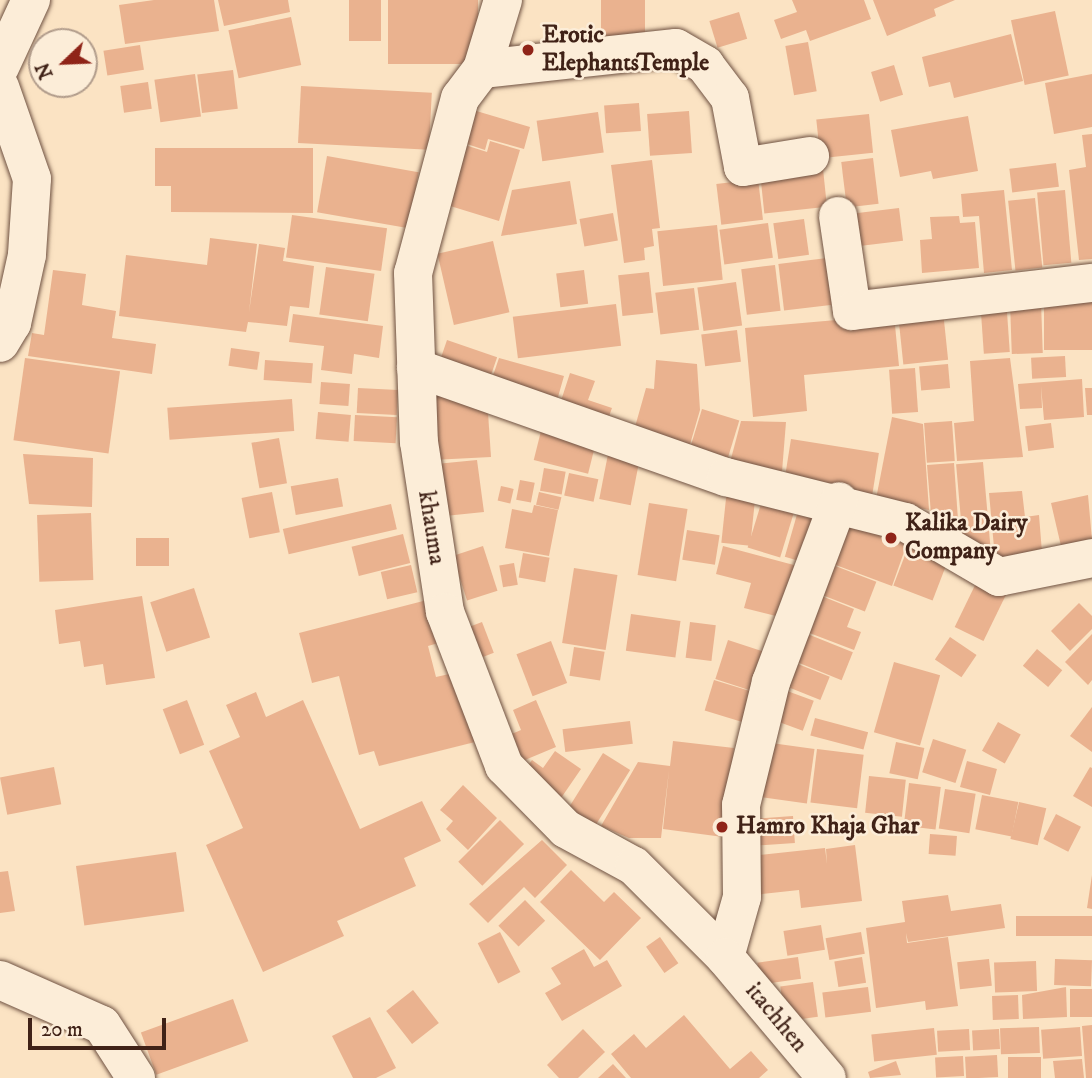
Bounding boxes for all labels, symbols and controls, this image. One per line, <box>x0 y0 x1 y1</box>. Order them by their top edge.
place label: Erotic ElephantsTemple <box>542 22 709 78</box>
north arrow <box>28 28 98 98</box>
marker: Erotic ElephantsTemple <box>520 42 536 58</box>
text: N <box>31 59 59 82</box>
street label: khauma <box>411 489 451 567</box>
place label: Kalika Dairy Company <box>905 510 1027 566</box>
marker: Kalika Dairy Company <box>883 530 899 546</box>
place label: Hamro Khaja Ghar <box>736 813 919 841</box>
marker: Hamro Khaja Ghar <box>714 819 730 835</box>
street label: itachhen <box>739 977 813 1059</box>
scale bar <box>32 1004 170 1048</box>
text: 20 m <box>41 1017 83 1043</box>

